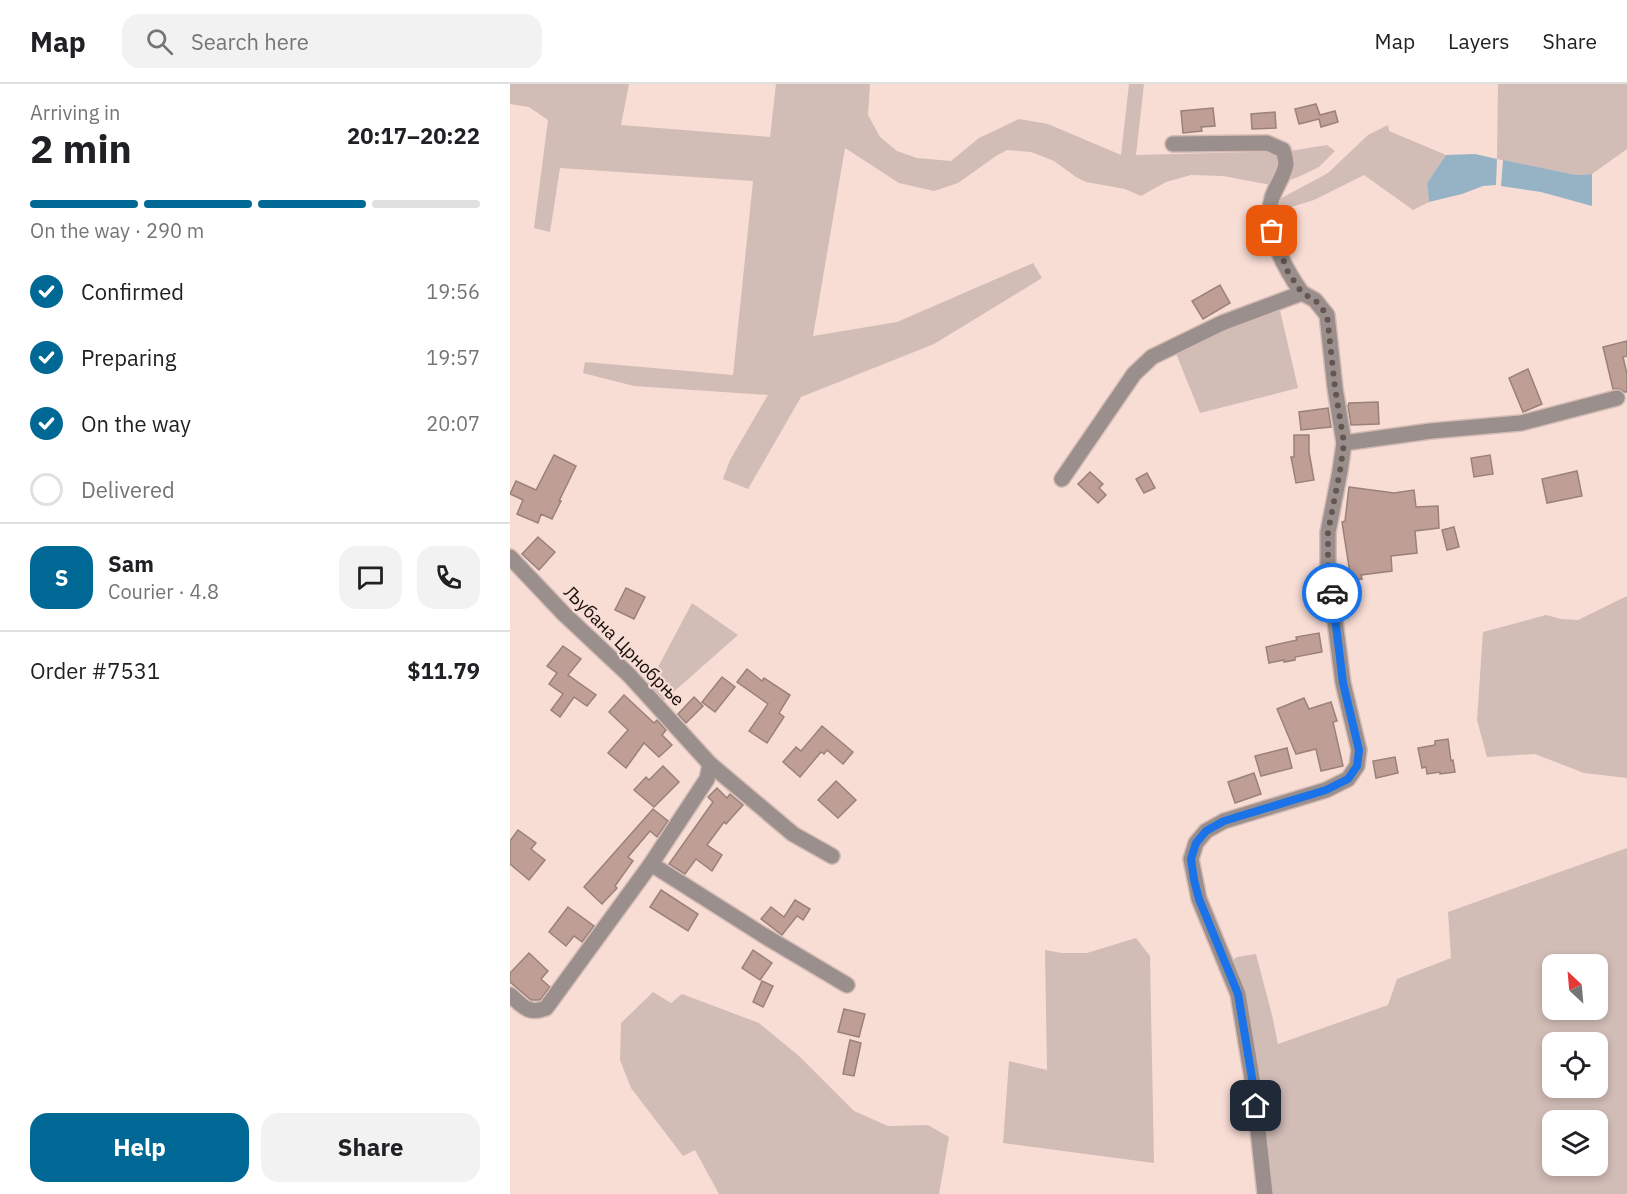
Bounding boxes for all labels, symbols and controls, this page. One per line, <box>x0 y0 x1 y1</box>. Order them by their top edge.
search box <box>122 14 542 68</box>
text: Map <box>30 23 86 60</box>
icon: search <box>143 25 176 58</box>
text: Search here <box>191 27 309 56</box>
text: Map <box>1375 27 1415 55</box>
text: Layers <box>1448 27 1510 55</box>
text: Share <box>1543 27 1597 55</box>
text: Arriving in <box>30 99 120 126</box>
text: 20:17–20:22 <box>347 121 480 150</box>
text: 2 min <box>30 123 132 174</box>
pin <box>1246 205 1297 256</box>
icon: bag <box>1255 214 1288 247</box>
text: On the way · 290 m <box>30 217 204 244</box>
icon: check <box>30 275 63 308</box>
text: Confirmed <box>81 277 184 306</box>
text: 19:56 <box>426 278 480 305</box>
icon: check <box>30 341 63 374</box>
text: Preparing <box>81 343 176 372</box>
text: 19:57 <box>426 344 480 371</box>
icon: check <box>30 407 63 440</box>
text: On the way <box>81 409 191 438</box>
text: 20:07 <box>426 410 480 437</box>
text: Delivered <box>81 475 175 504</box>
button: chat <box>339 546 402 609</box>
button: phone <box>417 546 480 609</box>
text: Sam <box>108 549 154 578</box>
text: S <box>55 563 68 592</box>
courier <box>1302 563 1362 623</box>
icon: car <box>1316 577 1349 610</box>
text: Courier · 4.8 <box>108 578 219 605</box>
street label: Љубана Црнобрње <box>559 581 690 711</box>
text: Order #7531 <box>30 656 160 685</box>
text: $11.79 <box>407 656 480 685</box>
north arrow <box>1542 954 1608 1020</box>
map controls <box>1542 954 1608 1176</box>
button: locate <box>1542 1032 1608 1098</box>
pin <box>1230 1080 1281 1131</box>
icon: home <box>1239 1089 1272 1122</box>
button: layers <box>1542 1110 1608 1176</box>
button: Help <box>30 1113 249 1182</box>
button: Share <box>261 1113 480 1182</box>

